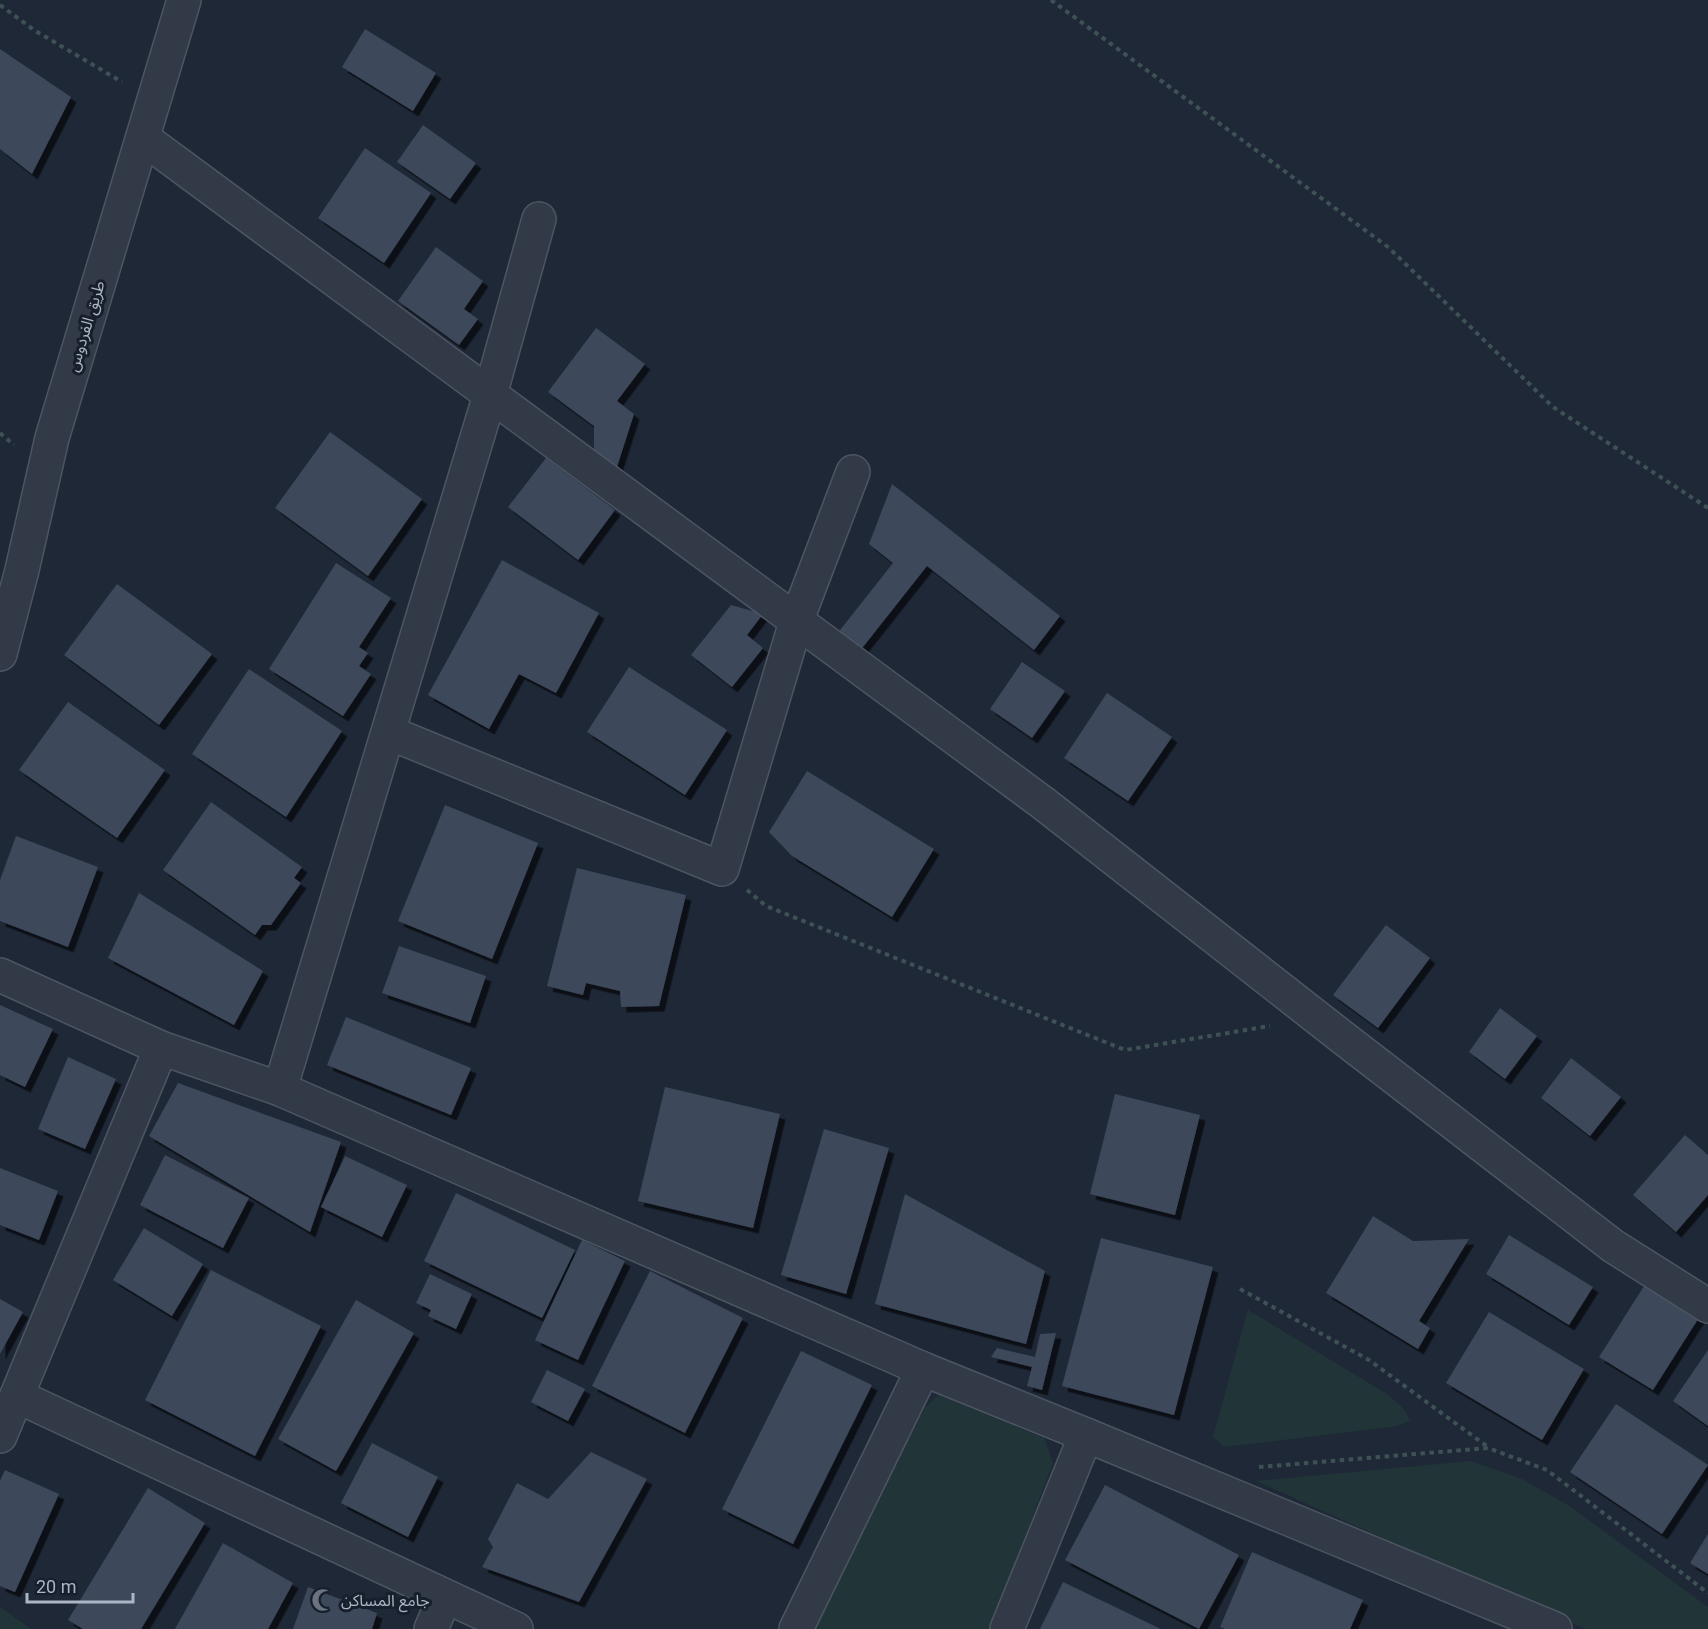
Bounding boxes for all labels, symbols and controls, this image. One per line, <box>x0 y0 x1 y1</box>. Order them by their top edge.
street label: طريق الفردوس <box>63 278 110 374</box>
scale bar <box>27 1566 134 1604</box>
text: 20 m <box>36 1576 76 1597</box>
mosque icon: جامع المساكن <box>310 1587 336 1613</box>
place label: جامع المساكن <box>341 1591 430 1613</box>

